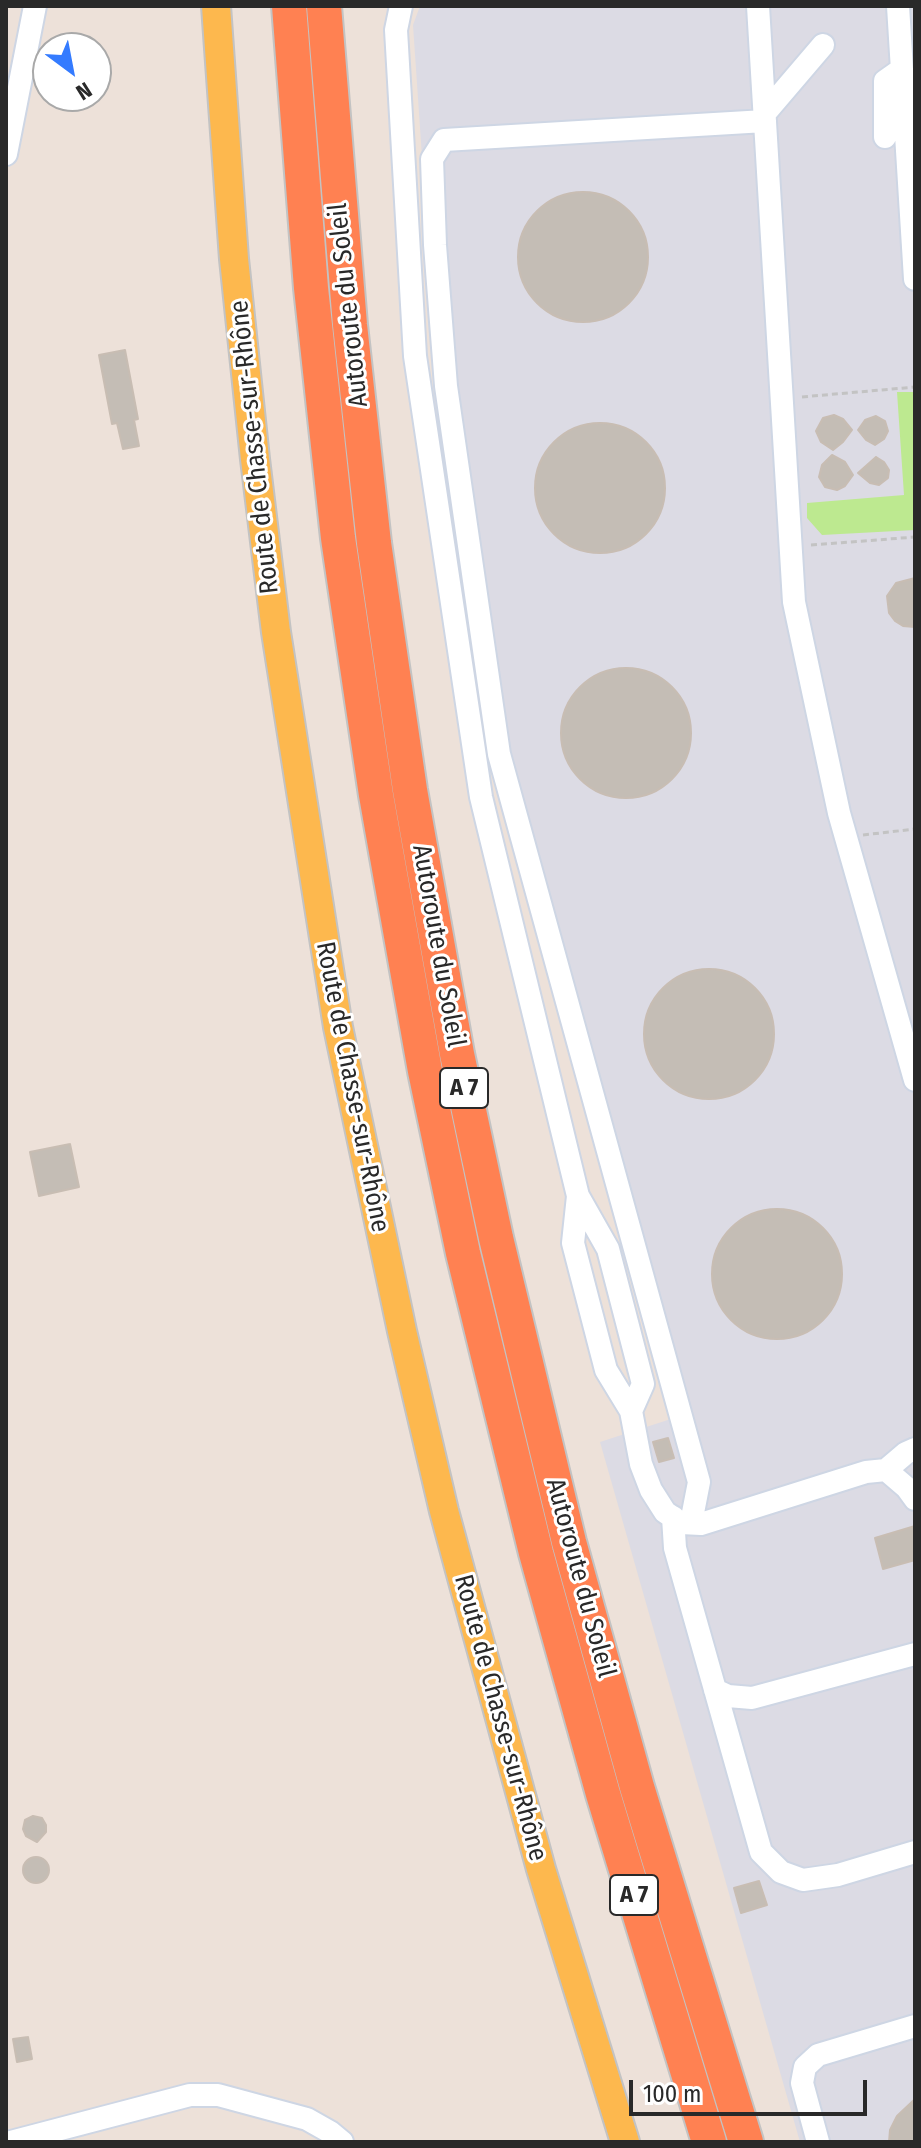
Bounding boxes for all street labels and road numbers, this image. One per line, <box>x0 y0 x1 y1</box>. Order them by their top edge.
street label: Autoroute du Soleil <box>323 201 375 409</box>
street label: Route de Chasse-sur-Rhône <box>224 299 286 595</box>
street label: Autoroute du Soleil <box>405 842 471 1050</box>
street label: Route de Chasse-sur-Rhône <box>309 939 395 1235</box>
road number: A 7 <box>440 1068 488 1108</box>
street label: Autoroute du Soleil <box>538 1475 622 1681</box>
street label: Route de Chasse-sur-Rhône <box>447 1571 553 1865</box>
road number: A 7 <box>610 1875 658 1915</box>

